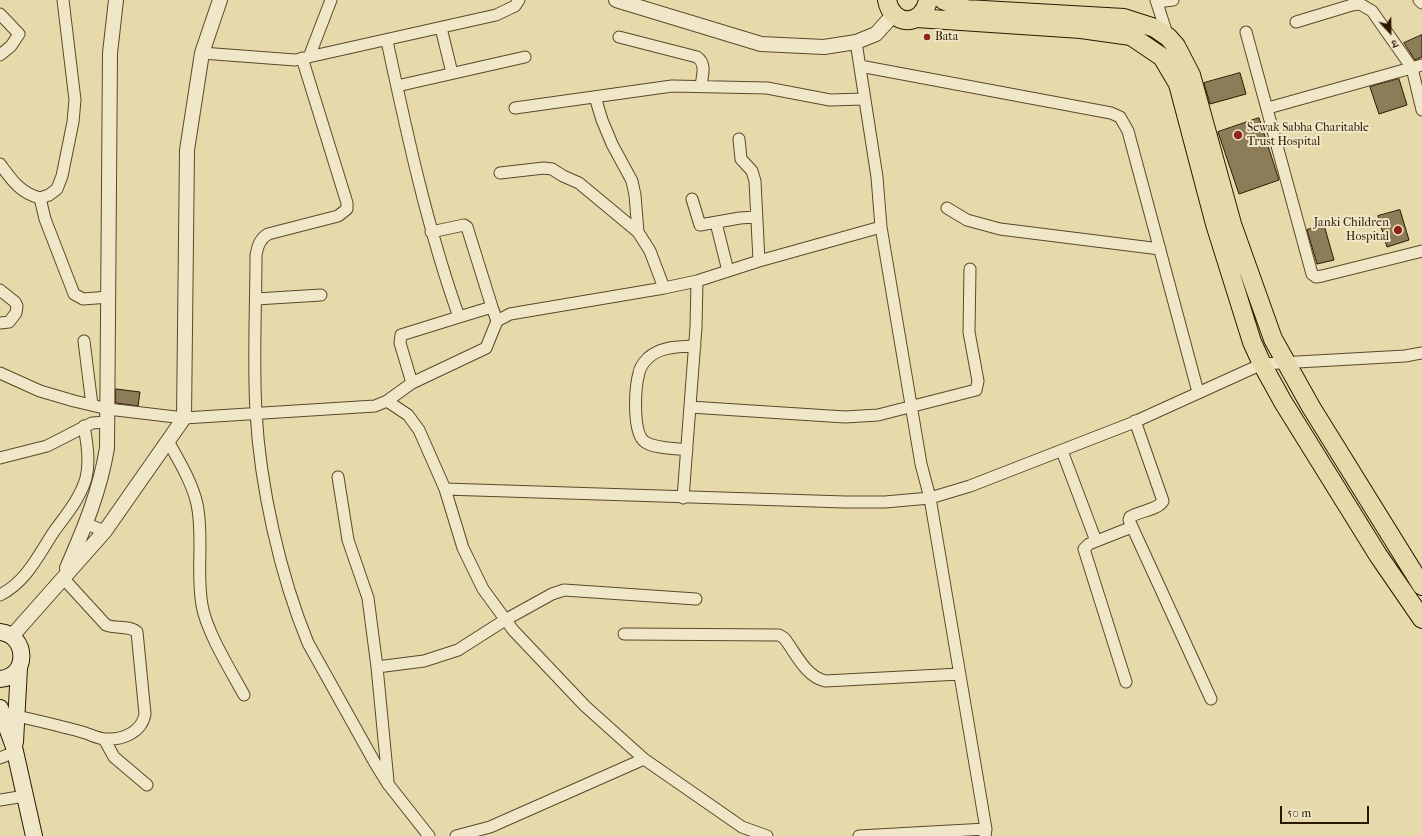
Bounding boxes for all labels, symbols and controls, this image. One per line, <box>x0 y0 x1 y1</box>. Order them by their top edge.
north arrow <box>1370 12 1410 52</box>
place label: Bata <box>935 30 958 44</box>
marker: Bata <box>922 32 932 42</box>
text: उ <box>1390 37 1400 51</box>
place label: Sewak Sabha Charitable Trust Hospital <box>1247 121 1369 149</box>
marker: Sewak Sabha Charitable Trust Hospital <box>1232 129 1244 141</box>
place label: Janki Children Hospital <box>1314 216 1389 244</box>
marker: Janki Children Hospital <box>1392 224 1404 236</box>
scale bar <box>1282 798 1371 824</box>
text: 50 m <box>1287 806 1311 820</box>

